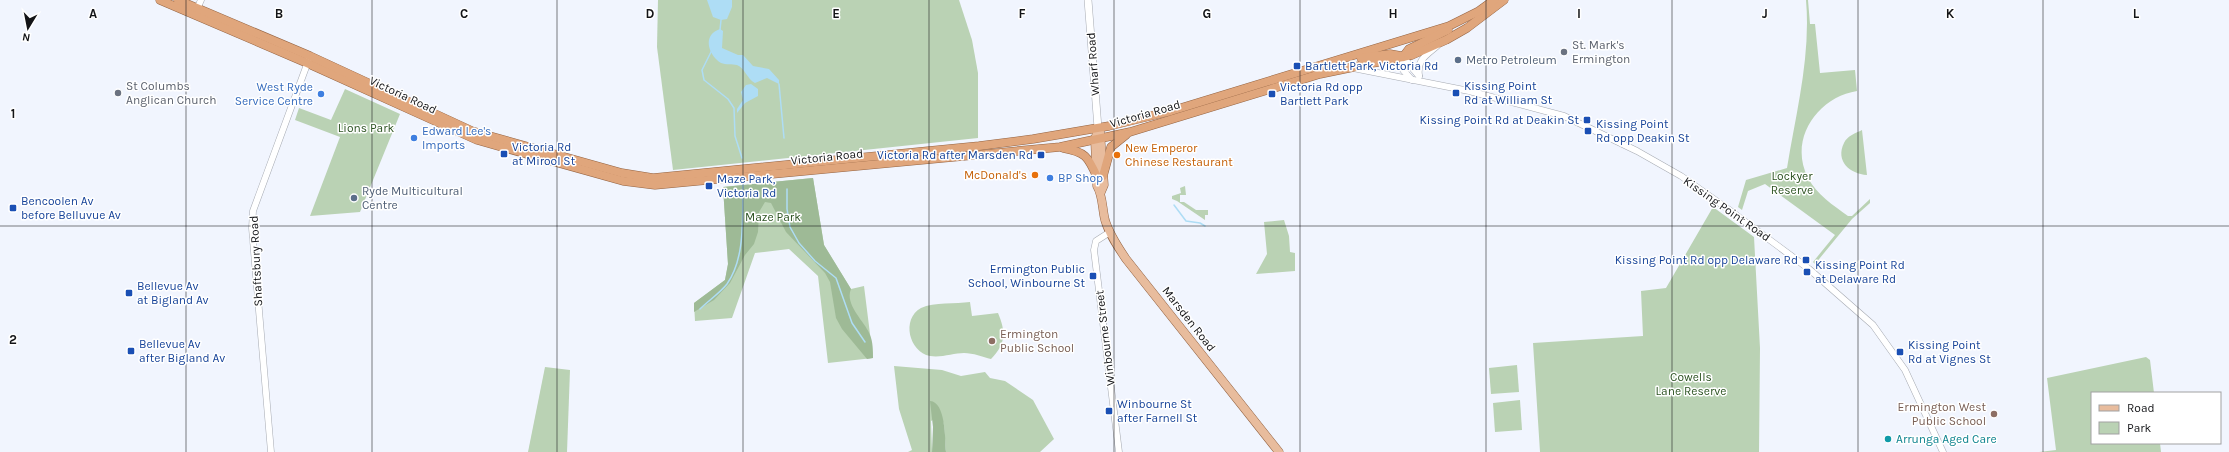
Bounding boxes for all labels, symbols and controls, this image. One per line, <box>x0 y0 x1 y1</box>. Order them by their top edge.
text: A <box>89 6 97 21</box>
text: B <box>275 6 283 21</box>
text: C <box>460 6 468 21</box>
text: D <box>646 6 655 21</box>
text: E <box>832 6 840 21</box>
text: F <box>1018 6 1026 21</box>
text: G <box>1203 6 1211 21</box>
text: H <box>1388 6 1398 21</box>
text: I <box>1577 6 1581 21</box>
text: J <box>1762 6 1768 21</box>
text: K <box>1946 6 1955 21</box>
text: L <box>2133 6 2140 21</box>
north arrow <box>8 8 48 48</box>
text: N <box>21 30 31 44</box>
street label: Wharf Road <box>1084 32 1102 96</box>
place label: St. Mark's Ermington <box>1572 38 1630 66</box>
marker: St. Mark's Ermington <box>1559 47 1569 57</box>
place label: Metro Petroleum <box>1466 53 1557 67</box>
marker: Metro Petroleum <box>1453 55 1463 65</box>
place label: Bartlett Park, Victoria Rd <box>1305 59 1438 73</box>
marker: Bartlett Park, Victoria Rd <box>1292 61 1302 71</box>
street label: Victoria Road <box>367 73 439 117</box>
place label: St Columbs Anglican Church <box>126 79 216 107</box>
place label: Kissing Point Rd at William St <box>1464 79 1553 107</box>
place label: West Ryde Service Centre <box>235 80 313 108</box>
place label: Victoria Rd opp Bartlett Park <box>1280 80 1363 108</box>
marker: St Columbs Anglican Church <box>113 88 123 98</box>
marker: Kissing Point Rd at William St <box>1451 88 1461 98</box>
marker: West Ryde Service Centre <box>316 89 326 99</box>
marker: Victoria Rd opp Bartlett Park <box>1267 89 1277 99</box>
street label: Victoria Road <box>1108 97 1182 131</box>
text: 1 <box>11 106 15 121</box>
place label: Kissing Point Rd at Deakin St <box>1420 113 1579 127</box>
marker: Kissing Point Rd at Deakin St <box>1582 115 1592 125</box>
place label: Kissing Point Rd opp Deakin St <box>1596 117 1690 145</box>
park label: Lions Park <box>338 121 394 135</box>
place label: Edward Lee's Imports <box>422 124 491 152</box>
marker: Kissing Point Rd opp Deakin St <box>1583 126 1593 136</box>
marker: Edward Lee's Imports <box>409 133 419 143</box>
place label: Victoria Rd at Mirool St <box>512 140 576 168</box>
place label: New Emperor Chinese Restaurant <box>1125 141 1233 169</box>
street label: Victoria Road <box>790 146 864 168</box>
place label: Victoria Rd after Marsden Rd <box>877 148 1033 162</box>
marker: Victoria Rd at Mirool St <box>499 149 509 159</box>
marker: Victoria Rd after Marsden Rd <box>1036 150 1046 160</box>
marker: New Emperor Chinese Restaurant <box>1112 150 1122 160</box>
place label: McDonald's <box>964 168 1027 182</box>
park label: Lockyer Reserve <box>1771 169 1813 197</box>
marker: McDonald's <box>1030 170 1040 180</box>
place label: BP Shop <box>1058 171 1103 185</box>
place label: Maze Park, Victoria Rd <box>717 172 776 200</box>
marker: BP Shop <box>1045 173 1055 183</box>
street label: Kissing Point Road <box>1681 174 1773 244</box>
marker: Maze Park, Victoria Rd <box>704 181 714 191</box>
place label: Ryde Multicultural Centre <box>362 184 463 212</box>
marker: Ryde Multicultural Centre <box>349 193 359 203</box>
place label: Bencoolen Av before Belluvue Av <box>21 194 121 222</box>
marker: Bencoolen Av before Belluvue Av <box>8 203 18 213</box>
park label: Maze Park <box>745 210 801 224</box>
street label: Shaftsbury Road <box>247 215 265 307</box>
place label: Kissing Point Rd opp Delaware Rd <box>1615 253 1798 267</box>
marker: Kissing Point Rd opp Delaware Rd <box>1801 255 1811 265</box>
place label: Kissing Point Rd at Delaware Rd <box>1815 258 1905 286</box>
place label: Ermington Public School, Winbourne St <box>968 262 1085 290</box>
marker: Kissing Point Rd at Delaware Rd <box>1802 267 1812 277</box>
marker: Ermington Public School, Winbourne St <box>1088 271 1098 281</box>
place label: Bellevue Av at Bigland Av <box>137 279 209 307</box>
street label: Marsden Road <box>1159 284 1219 354</box>
marker: Bellevue Av at Bigland Av <box>124 288 134 298</box>
street label: Winbourne Street <box>1092 289 1118 387</box>
place label: Ermington Public School <box>1000 327 1074 355</box>
text: 2 <box>9 332 17 347</box>
marker: Ermington Public School <box>987 336 997 346</box>
place label: Bellevue Av after Bigland Av <box>139 337 225 365</box>
place label: Kissing Point Rd at Vignes St <box>1908 338 1991 366</box>
marker: Bellevue Av after Bigland Av <box>126 346 136 356</box>
marker: Kissing Point Rd at Vignes St <box>1895 347 1905 357</box>
park label: Cowells Lane Reserve <box>1656 370 1726 398</box>
legend <box>2091 392 2221 444</box>
place label: Winbourne St after Farnell St <box>1117 397 1198 425</box>
place label: Ermington West Public School <box>1898 400 1986 428</box>
text: Road <box>2127 401 2155 415</box>
marker: Winbourne St after Farnell St <box>1104 406 1114 416</box>
marker: Ermington West Public School <box>1989 409 1999 419</box>
text: Park <box>2127 421 2152 435</box>
place label: Arrunga Aged Care <box>1896 432 1997 446</box>
marker: Arrunga Aged Care <box>1883 434 1893 444</box>

